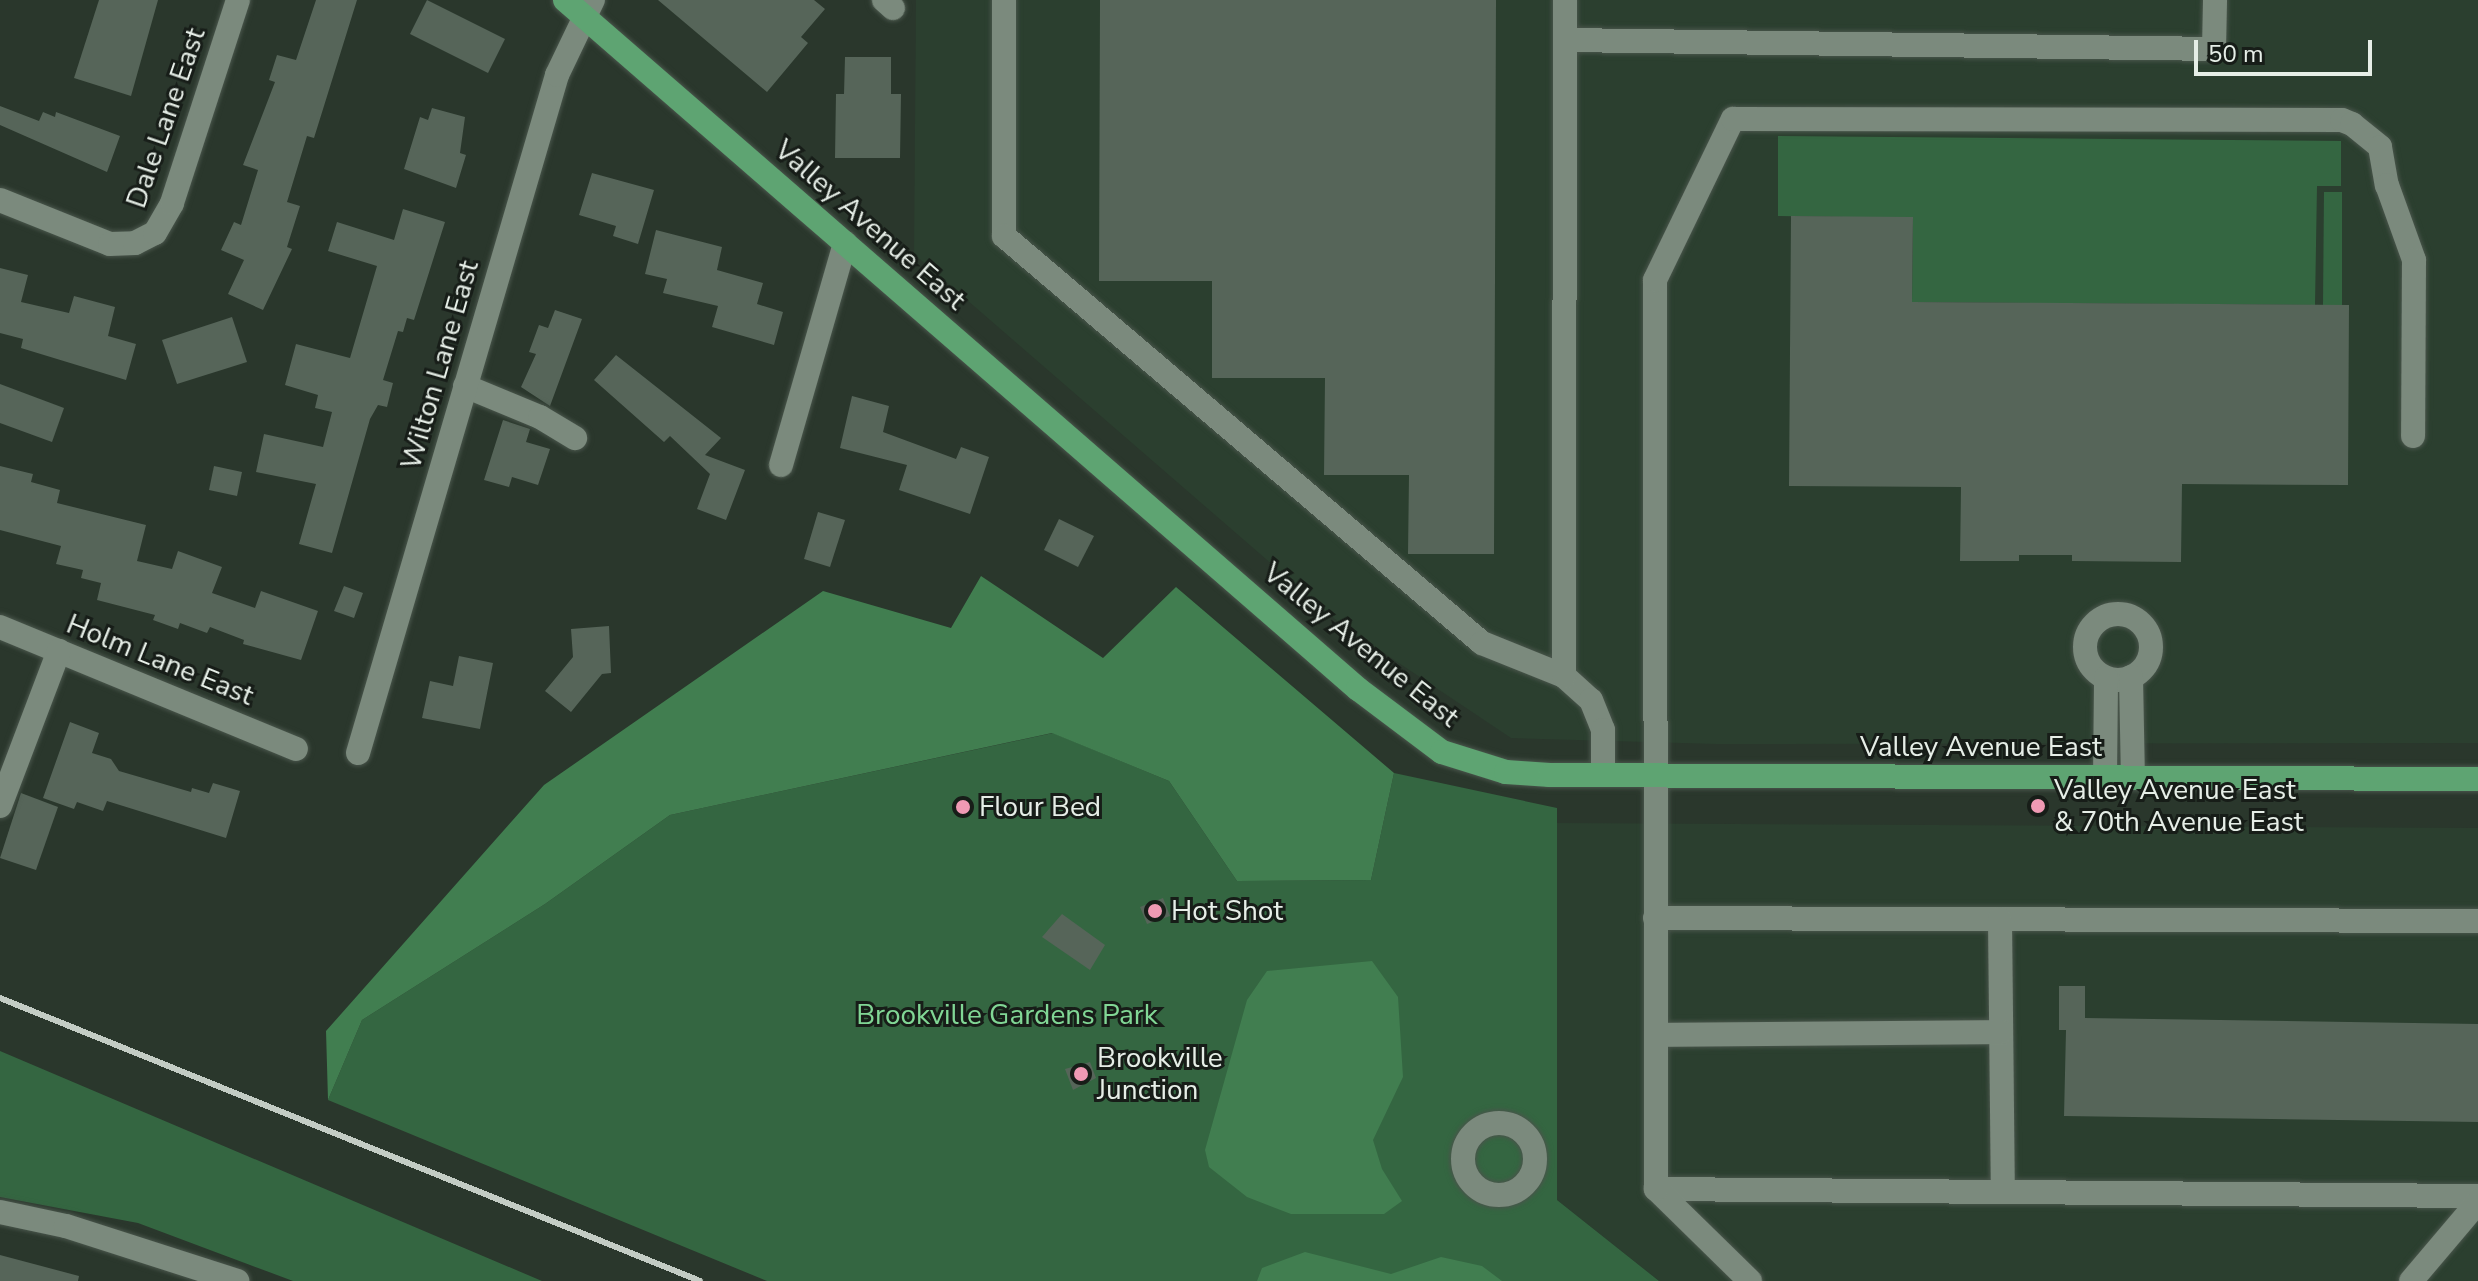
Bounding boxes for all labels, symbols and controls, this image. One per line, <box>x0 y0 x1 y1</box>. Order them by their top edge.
street label: Dale Lane East <box>120 24 212 212</box>
scale bar <box>2198 24 2376 74</box>
text: 50 m <box>2208 38 2264 70</box>
street label: Valley Avenue East <box>768 133 972 317</box>
street label: Wilton Lane East <box>394 257 486 473</box>
street label: Valley Avenue East <box>1256 556 1466 734</box>
street label: Holm Lane East <box>62 607 258 713</box>
street label: Valley Avenue East <box>1860 730 2102 764</box>
place label: Valley Avenue East & 70th Avenue East <box>2054 773 2304 839</box>
place label: Flour Bed <box>979 790 1101 824</box>
marker: Valley Avenue East & 70th Avenue East <box>2029 797 2047 815</box>
marker: Flour Bed <box>954 798 972 816</box>
place label: Hot Shot <box>1171 894 1283 928</box>
marker: Hot Shot <box>1146 902 1164 920</box>
park label: Brookville Gardens Park <box>856 998 1158 1032</box>
place label: Brookville Junction <box>1097 1041 1223 1107</box>
marker: Brookville Junction <box>1072 1065 1090 1083</box>

